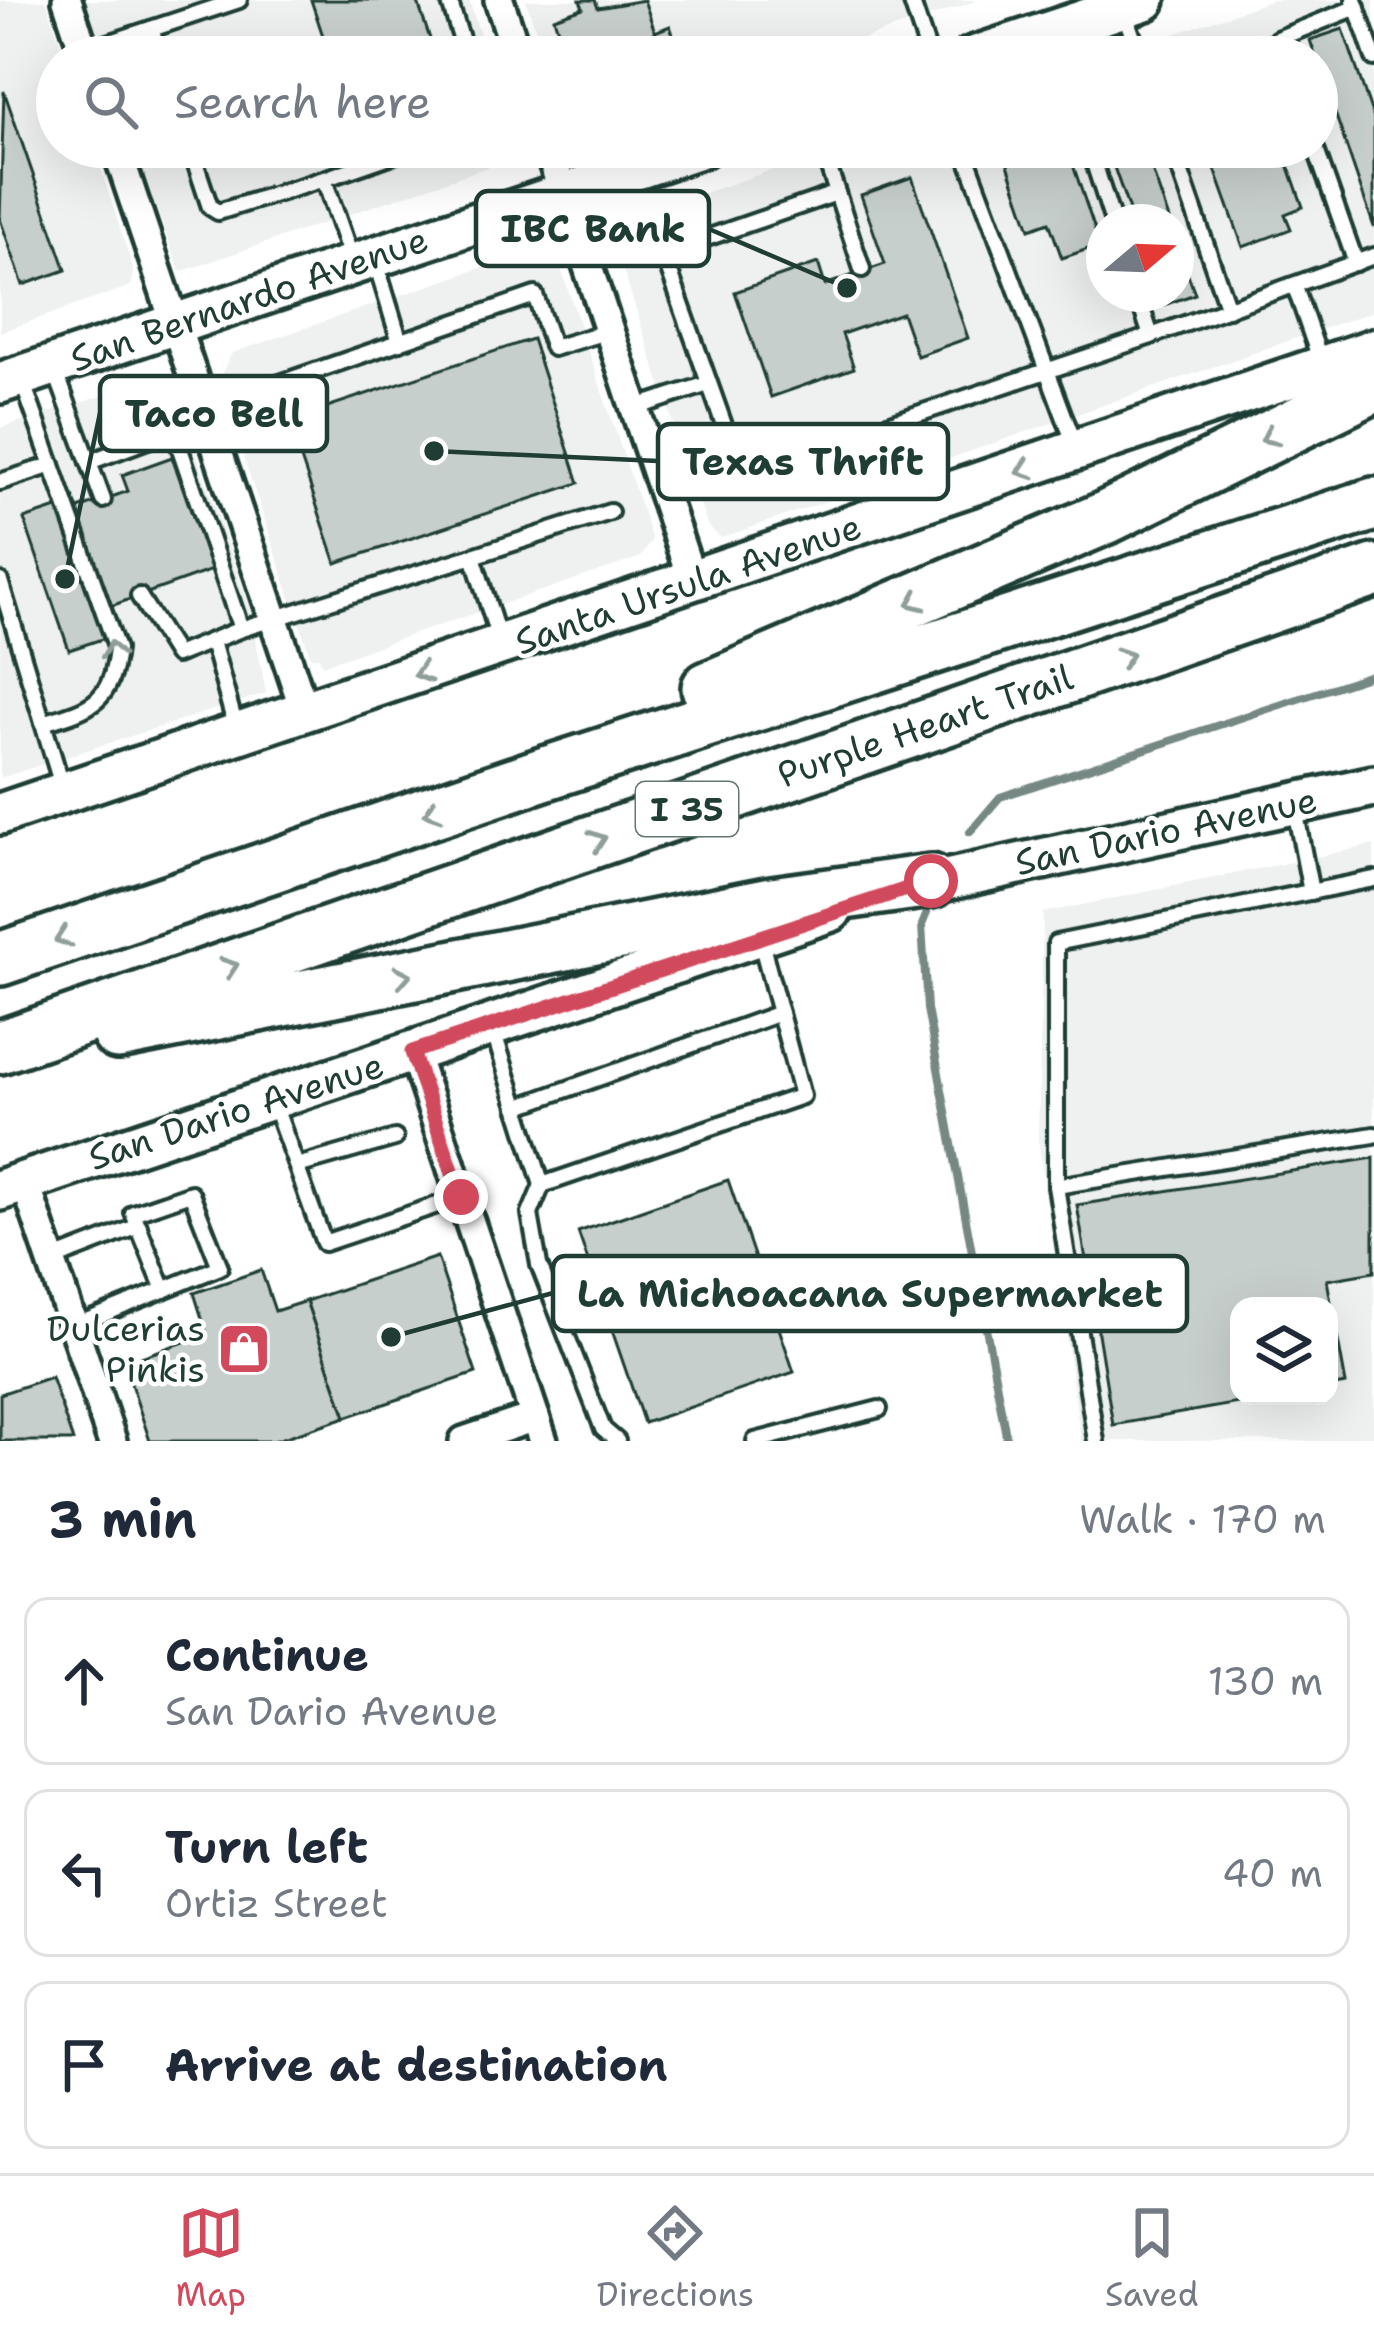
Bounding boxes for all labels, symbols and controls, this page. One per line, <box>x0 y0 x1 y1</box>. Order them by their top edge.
search box <box>36 36 1338 168</box>
icon: search <box>78 69 144 135</box>
text: Search here <box>174 72 431 132</box>
callout: IBC Bank <box>476 191 709 266</box>
text: IBC Bank <box>500 202 686 254</box>
north arrow <box>1086 204 1194 312</box>
street label: San Bernardo Avenue <box>64 215 434 383</box>
callout: Taco Bell <box>100 376 327 451</box>
text: Taco Bell <box>124 387 304 439</box>
one-way arrow <box>1260 423 1281 446</box>
callout: Texas Thrift <box>658 424 948 499</box>
text: Texas Thrift <box>682 435 924 487</box>
one-way arrow <box>1015 455 1036 480</box>
street label: Santa Ursula Avenue <box>508 502 868 666</box>
one-way arrow <box>906 587 928 611</box>
one-way arrow <box>100 640 126 659</box>
one-way arrow <box>1114 647 1135 671</box>
street label: Purple Heart Trail <box>771 652 1079 799</box>
one-way arrow <box>412 659 433 684</box>
street label: San Dario Avenue <box>1011 775 1321 887</box>
road number: I 35 <box>636 782 738 836</box>
one-way arrow <box>423 798 444 822</box>
one-way arrow <box>587 829 608 854</box>
route start <box>904 854 958 908</box>
one-way arrow <box>53 923 74 948</box>
one-way arrow <box>218 957 239 981</box>
one-way arrow <box>393 965 413 990</box>
street label: San Dario Avenue <box>82 1040 390 1182</box>
route end <box>434 1170 488 1224</box>
callout: La Michoacana Supermarket <box>553 1256 1187 1331</box>
text: La Michoacana Supermarket <box>577 1267 1163 1319</box>
map controls <box>1230 1297 1338 1405</box>
button: layers <box>1230 1297 1338 1405</box>
place label: Dulcerias Pinkis <box>47 1304 205 1394</box>
shop icon: Dulcerias Pinkis <box>216 1321 272 1377</box>
text: 3 min <box>48 1485 197 1553</box>
text: Walk · 170 m <box>1079 1493 1326 1545</box>
text: Continue <box>165 1625 369 1685</box>
icon: ahead <box>51 1648 117 1714</box>
text: 130 m <box>1208 1655 1323 1707</box>
text: San Dario Avenue <box>165 1685 498 1737</box>
text: Turn left <box>165 1817 368 1877</box>
icon: left <box>51 1840 117 1906</box>
text: 40 m <box>1222 1847 1323 1899</box>
text: Ortiz Street <box>165 1877 388 1929</box>
icon: arrive <box>51 2032 117 2098</box>
text: Arrive at destination <box>165 2035 668 2095</box>
tab: Map <box>175 2200 246 2317</box>
tab: Directions <box>597 2200 754 2317</box>
tab: Saved <box>1105 2200 1199 2317</box>

